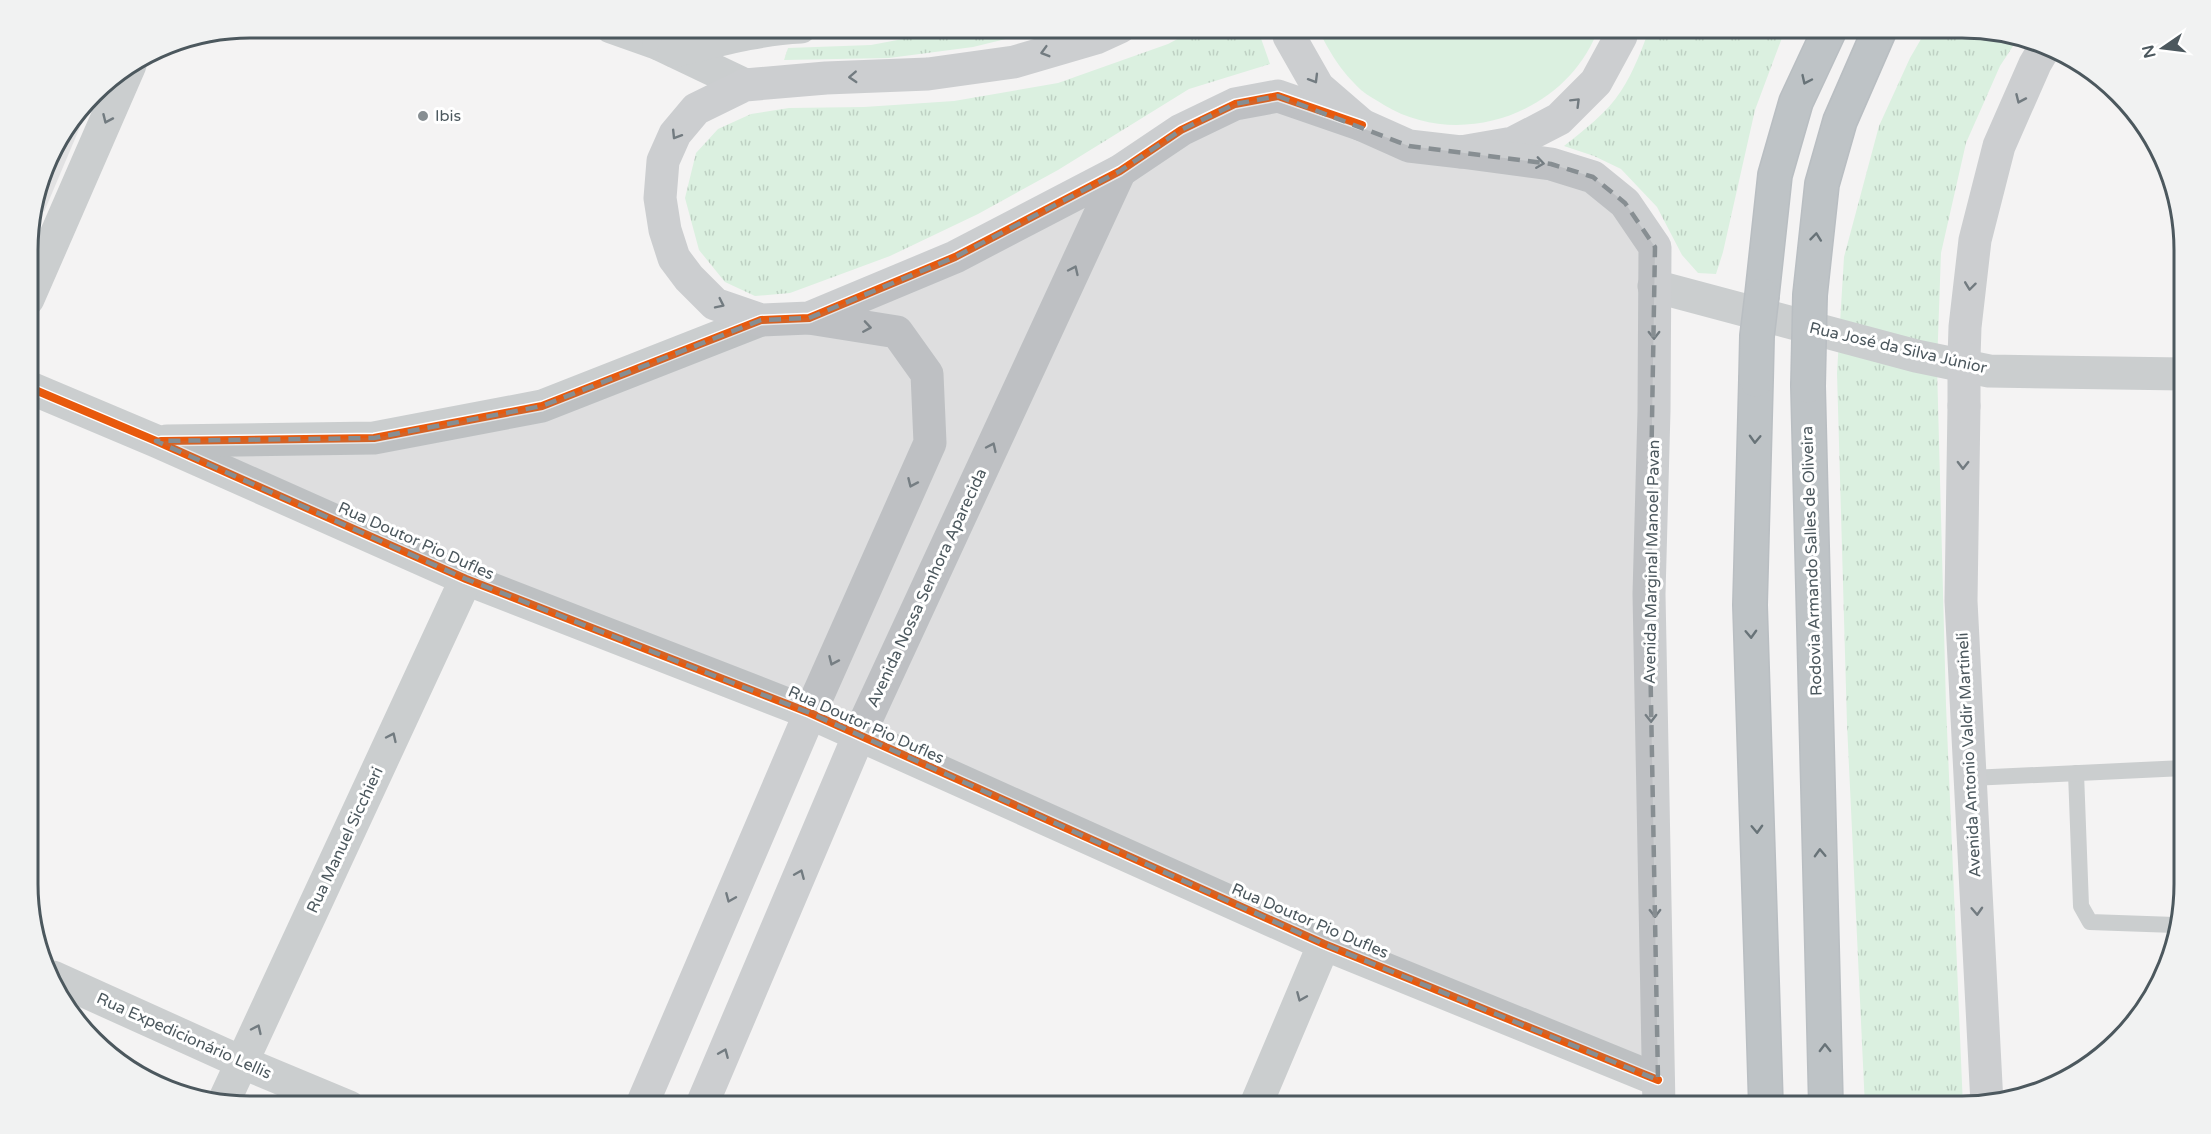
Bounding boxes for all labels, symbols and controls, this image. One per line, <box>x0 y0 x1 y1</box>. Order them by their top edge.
north arrow <box>2133 18 2193 78</box>
text: N <box>2138 43 2161 60</box>
one-way arrow <box>1040 45 1050 58</box>
one-way arrow <box>848 71 857 84</box>
one-way arrow <box>1306 73 1318 83</box>
one-way arrow <box>1802 74 1814 85</box>
one-way arrow <box>2015 93 2027 104</box>
one-way arrow <box>1568 98 1579 109</box>
place label: Ibis <box>435 106 461 126</box>
marker: Ibis <box>416 109 430 123</box>
one-way arrow <box>102 112 114 123</box>
one-way arrow <box>673 128 684 139</box>
one-way arrow <box>1535 156 1544 168</box>
one-way arrow <box>1809 233 1822 242</box>
one-way arrow <box>1067 265 1079 276</box>
one-way arrow <box>1964 282 1976 291</box>
one-way arrow <box>714 297 725 309</box>
street label: Rua José da Silva Júnior <box>1807 318 1990 378</box>
one-way arrow <box>862 321 871 333</box>
one-way arrow <box>1648 330 1660 339</box>
street label: Rodovia Armando Salles de Oliveira <box>1797 426 1827 696</box>
one-way arrow <box>1748 434 1761 443</box>
street label: Avenida Marginal Manoel Pavan <box>1640 440 1664 684</box>
one-way arrow <box>985 442 997 453</box>
one-way arrow <box>1957 460 1969 469</box>
street label: Avenida Nossa Senhora Aparecida <box>863 465 991 711</box>
one-way arrow <box>907 477 919 488</box>
street label: Rua Doutor Pio Dufles <box>335 498 497 584</box>
one-way arrow <box>1744 629 1757 638</box>
street label: Avenida Antonio Valdir Martineli <box>1953 632 1985 878</box>
one-way arrow <box>828 655 840 666</box>
street label: Rua Doutor Pio Dufles <box>785 682 947 768</box>
one-way arrow <box>1645 714 1657 723</box>
one-way arrow <box>385 733 397 744</box>
street label: Rua Manuel Sicchieri <box>302 764 388 916</box>
one-way arrow <box>1750 824 1763 833</box>
one-way arrow <box>1814 849 1827 858</box>
one-way arrow <box>793 869 805 880</box>
street label: Rua Doutor Pio Dufles <box>1229 879 1391 963</box>
one-way arrow <box>726 892 738 903</box>
one-way arrow <box>1971 907 1984 916</box>
one-way arrow <box>1648 909 1661 918</box>
street label: Rua Expedicionário Lellis <box>93 988 275 1084</box>
one-way arrow <box>1296 991 1308 1002</box>
one-way arrow <box>250 1024 262 1035</box>
one-way arrow <box>1819 1044 1831 1053</box>
one-way arrow <box>717 1048 729 1059</box>

